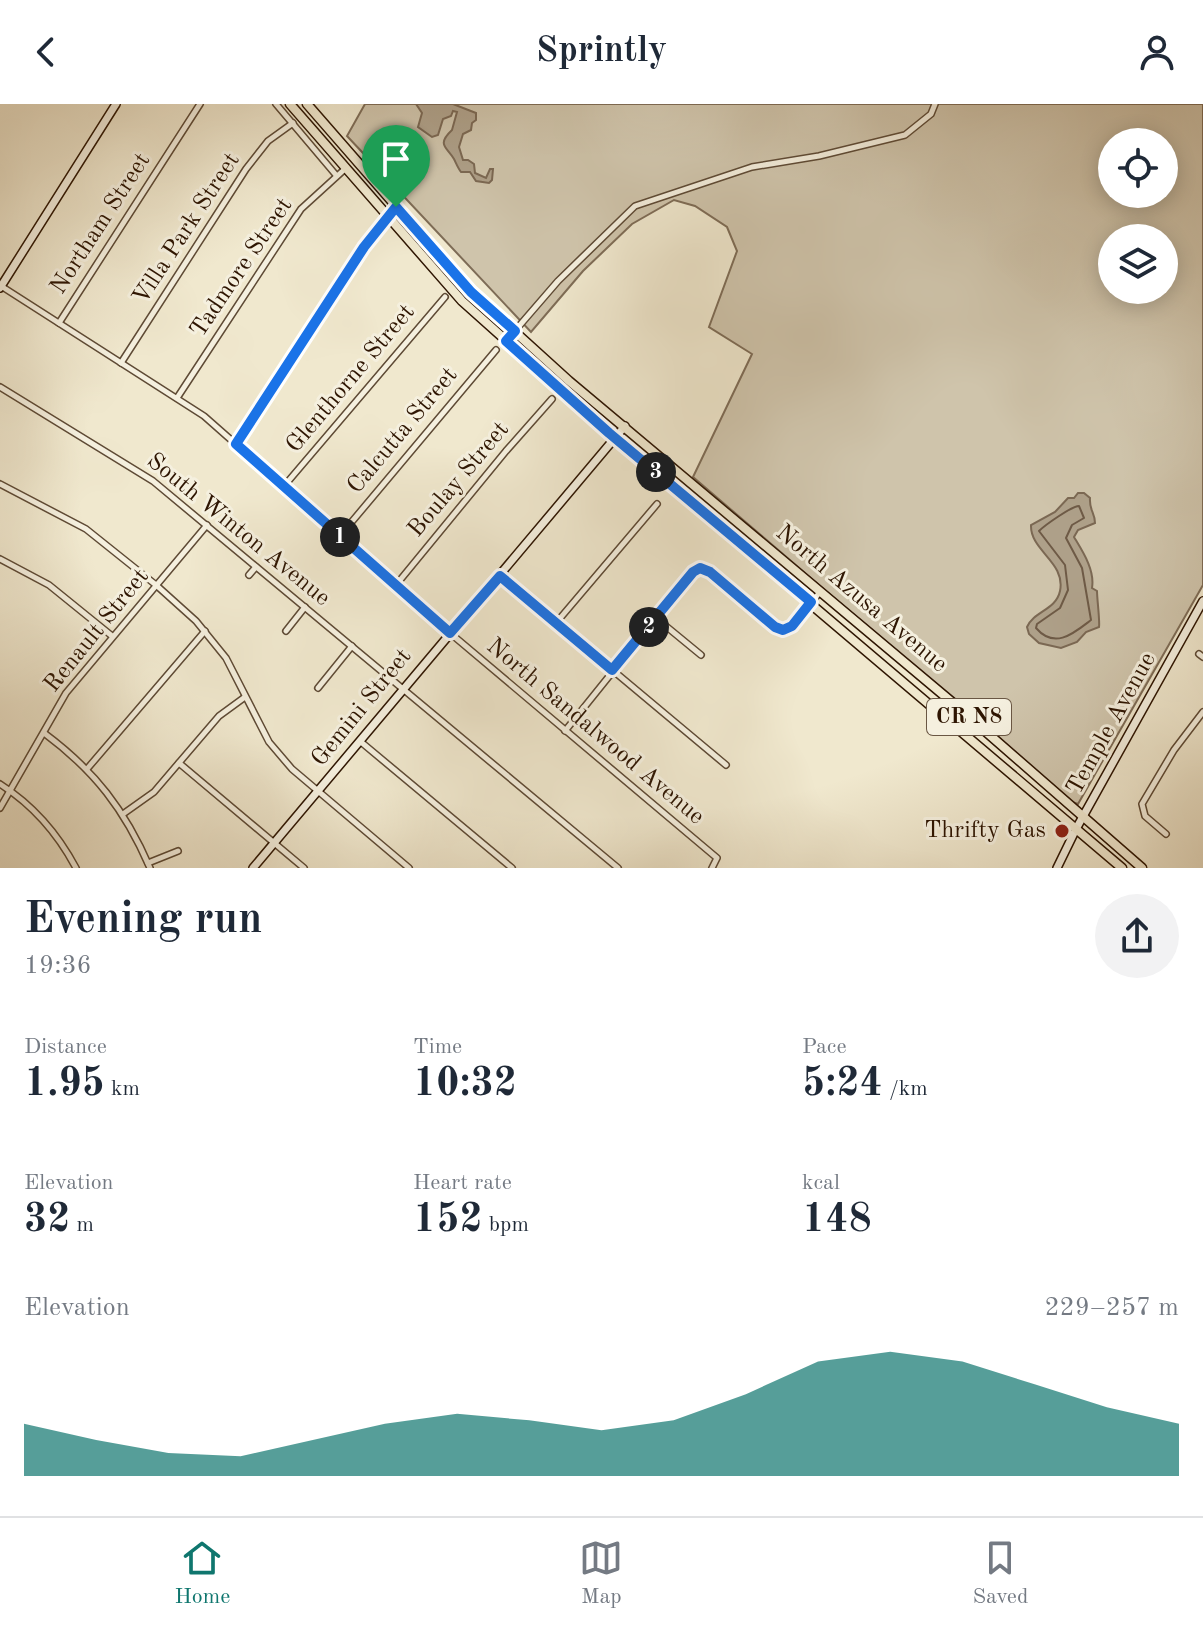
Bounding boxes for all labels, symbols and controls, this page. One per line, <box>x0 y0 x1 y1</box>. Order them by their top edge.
icon: back <box>24 30 68 74</box>
icon: person <box>1135 30 1179 74</box>
text: Sprintly <box>536 34 667 70</box>
pin <box>362 125 430 207</box>
map controls <box>1098 128 1178 304</box>
button: locate <box>1098 128 1178 208</box>
icon: arrive <box>374 137 418 181</box>
street label: Northam Street <box>47 149 155 299</box>
street label: Villa Park Street <box>129 149 245 309</box>
street label: Tadmore Street <box>187 194 297 342</box>
button: layers <box>1098 224 1178 304</box>
street label: Glenthorne Street <box>282 300 420 458</box>
street label: Calcutta Street <box>343 363 463 499</box>
street label: Boulay Street <box>404 418 514 542</box>
street label: South Winton Avenue <box>142 449 334 611</box>
pin: 3 <box>636 452 676 492</box>
text: 3 <box>650 461 662 483</box>
pin: 1 <box>320 517 360 557</box>
street label: North Azusa Avenue <box>771 521 951 677</box>
text: 1 <box>334 526 346 548</box>
street label: Renault Street <box>40 565 154 697</box>
pin: 2 <box>629 607 669 647</box>
text: 2 <box>643 616 655 638</box>
street label: North Sandalwood Avenue <box>482 634 708 830</box>
street label: Gemini Street <box>307 645 417 771</box>
street label: Temple Avenue <box>1063 649 1161 799</box>
road number: CR N8 <box>927 699 1011 735</box>
place label: Thrifty Gas <box>924 819 1046 843</box>
marker: Thrifty Gas <box>1053 822 1071 840</box>
button: share <box>1095 894 1179 978</box>
text: Evening run <box>24 898 262 942</box>
text: 19:36 <box>24 953 92 979</box>
text: Distance <box>24 1036 107 1058</box>
text: Time <box>413 1036 462 1058</box>
text: Pace <box>802 1036 847 1058</box>
text: 1.95 <box>24 1065 105 1105</box>
text: 10:32 <box>413 1065 517 1105</box>
text: 5:24 <box>802 1065 883 1105</box>
text: km <box>105 1078 140 1100</box>
text: /km <box>883 1078 928 1100</box>
text: Elevation <box>24 1172 114 1194</box>
text: Heart rate <box>413 1172 512 1194</box>
text: kcal <box>802 1172 840 1194</box>
text: 32 <box>24 1201 70 1241</box>
text: 152 <box>413 1201 483 1241</box>
text: 148 <box>802 1201 872 1241</box>
text: m <box>70 1214 94 1236</box>
text: bpm <box>483 1214 529 1236</box>
text: Elevation <box>24 1295 130 1321</box>
text: 229–257 m <box>1044 1295 1179 1321</box>
tab: Home <box>175 1536 230 1611</box>
tab: Map <box>579 1536 623 1611</box>
tab: Saved <box>972 1536 1028 1611</box>

